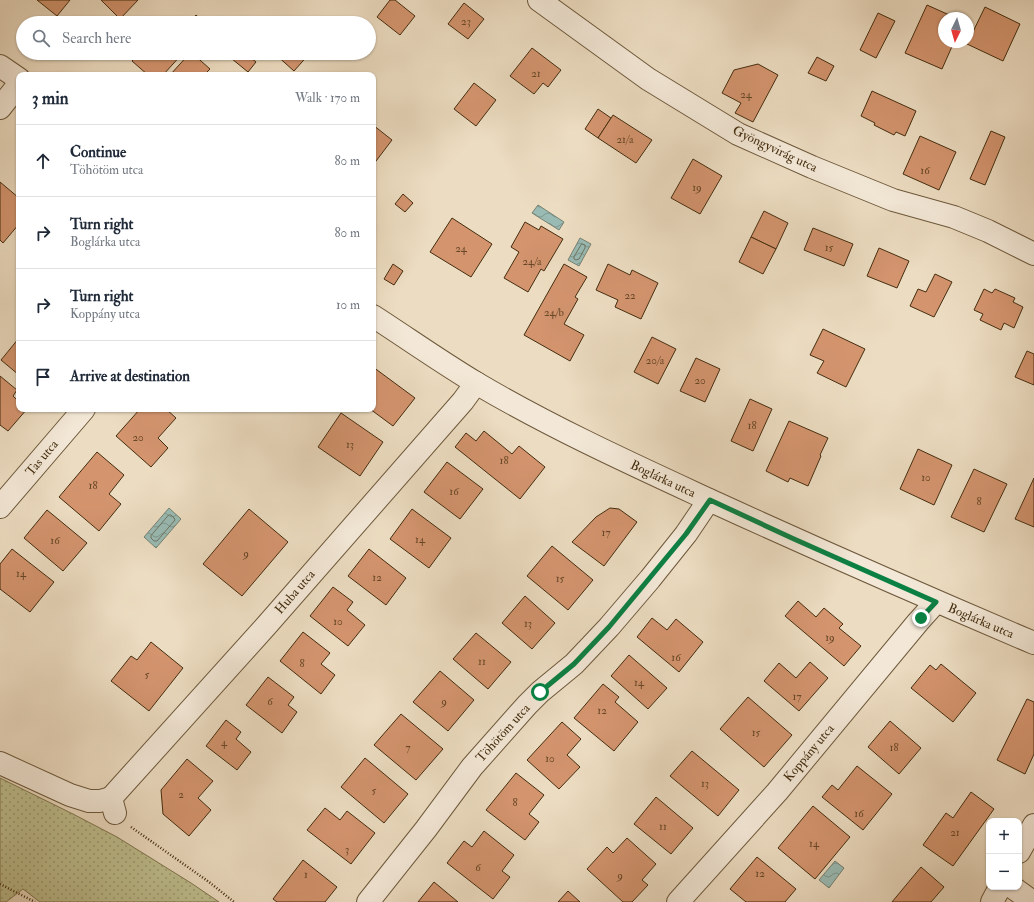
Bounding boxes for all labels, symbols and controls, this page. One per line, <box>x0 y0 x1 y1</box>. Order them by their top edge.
north arrow <box>938 12 974 48</box>
house number: 23 <box>461 15 471 28</box>
search box <box>16 16 376 60</box>
icon: search <box>30 27 52 49</box>
text: Search here <box>62 29 131 48</box>
house number: 21 <box>531 67 541 80</box>
text: 3 min <box>32 88 69 109</box>
house number: 24 <box>740 88 753 101</box>
text: Walk · 170 m <box>295 90 360 106</box>
street label: Gyöngyvirág utca <box>730 122 820 177</box>
house number: 21/a <box>617 133 634 146</box>
text: Continue <box>70 143 126 162</box>
icon: ahead <box>32 150 54 172</box>
text: 80 m <box>334 153 360 169</box>
text: Töhötöm utca <box>70 162 143 178</box>
house number: 16 <box>920 164 931 177</box>
house number: 19 <box>692 181 702 194</box>
text: Turn right <box>70 215 133 234</box>
icon: right <box>32 222 54 244</box>
text: 80 m <box>334 225 360 241</box>
text: Boglárka utca <box>70 234 140 250</box>
house number: 15 <box>825 241 834 254</box>
house number: 24 <box>455 242 468 255</box>
house number: 24/a <box>522 255 542 268</box>
text: Turn right <box>70 287 133 306</box>
house number: 22 <box>624 289 636 302</box>
icon: right <box>32 294 54 316</box>
text: 10 m <box>336 297 360 313</box>
text: Koppány utca <box>70 306 140 322</box>
house number: 24/b <box>544 306 565 319</box>
house number: 20/a <box>646 354 665 367</box>
icon: arrive <box>32 366 54 388</box>
text: Arrive at destination <box>70 367 190 386</box>
house number: 20 <box>694 374 706 387</box>
house number: 18 <box>747 419 757 432</box>
house number: 20 <box>132 431 144 444</box>
street label: Tas utca <box>22 436 62 479</box>
house number: 13 <box>346 438 354 451</box>
house number: 18 <box>499 454 509 467</box>
street label: Boglárka utca <box>628 457 699 501</box>
house number: 10 <box>921 471 931 484</box>
house number: 18 <box>88 479 98 492</box>
house number: 16 <box>449 485 460 498</box>
house number: 8 <box>976 495 982 508</box>
house number: 17 <box>602 526 610 539</box>
house number: 14 <box>415 533 426 546</box>
house number: 16 <box>50 534 61 547</box>
house number: 9 <box>242 547 249 560</box>
street label: Huba utca <box>272 566 319 617</box>
house number: 14 <box>16 567 27 580</box>
house number: 12 <box>372 571 382 584</box>
house number: 15 <box>556 572 565 585</box>
street label: Boglárka utca <box>946 600 1017 642</box>
route end <box>912 609 930 627</box>
house number: 10 <box>333 615 343 628</box>
house number: 13 <box>524 617 532 630</box>
house number: 19 <box>825 631 835 644</box>
house number: 16 <box>671 651 682 664</box>
house number: 11 <box>478 655 486 668</box>
house number: 8 <box>299 657 305 670</box>
house number: 5 <box>145 668 150 681</box>
house number: 14 <box>634 676 645 689</box>
route start <box>531 683 549 701</box>
house number: 17 <box>793 690 801 703</box>
house number: 6 <box>267 695 274 708</box>
house number: 9 <box>440 695 447 708</box>
street label: Töhötöm utca <box>473 700 534 766</box>
house number: 12 <box>597 704 607 717</box>
street label: Koppány utca <box>780 721 839 786</box>
house number: 15 <box>752 726 761 739</box>
house number: 4 <box>221 736 228 749</box>
house number: 7 <box>405 741 411 754</box>
house number: 18 <box>889 741 899 754</box>
house number: 10 <box>545 752 555 765</box>
house number: 13 <box>701 777 709 790</box>
house number: 5 <box>372 784 377 797</box>
house number: 2 <box>178 788 184 801</box>
house number: 8 <box>512 796 518 809</box>
house number: 16 <box>854 807 865 820</box>
map controls <box>986 818 1022 890</box>
button: + <box>986 818 1022 854</box>
house number: 11 <box>659 820 667 833</box>
house number: 21 <box>950 826 960 839</box>
house number: 14 <box>809 837 820 850</box>
house number: 3 <box>345 843 349 856</box>
button: − <box>986 854 1022 890</box>
house number: 6 <box>475 861 482 874</box>
house number: 12 <box>755 867 765 880</box>
house number: 1 <box>304 868 308 881</box>
house number: 9 <box>616 869 623 882</box>

